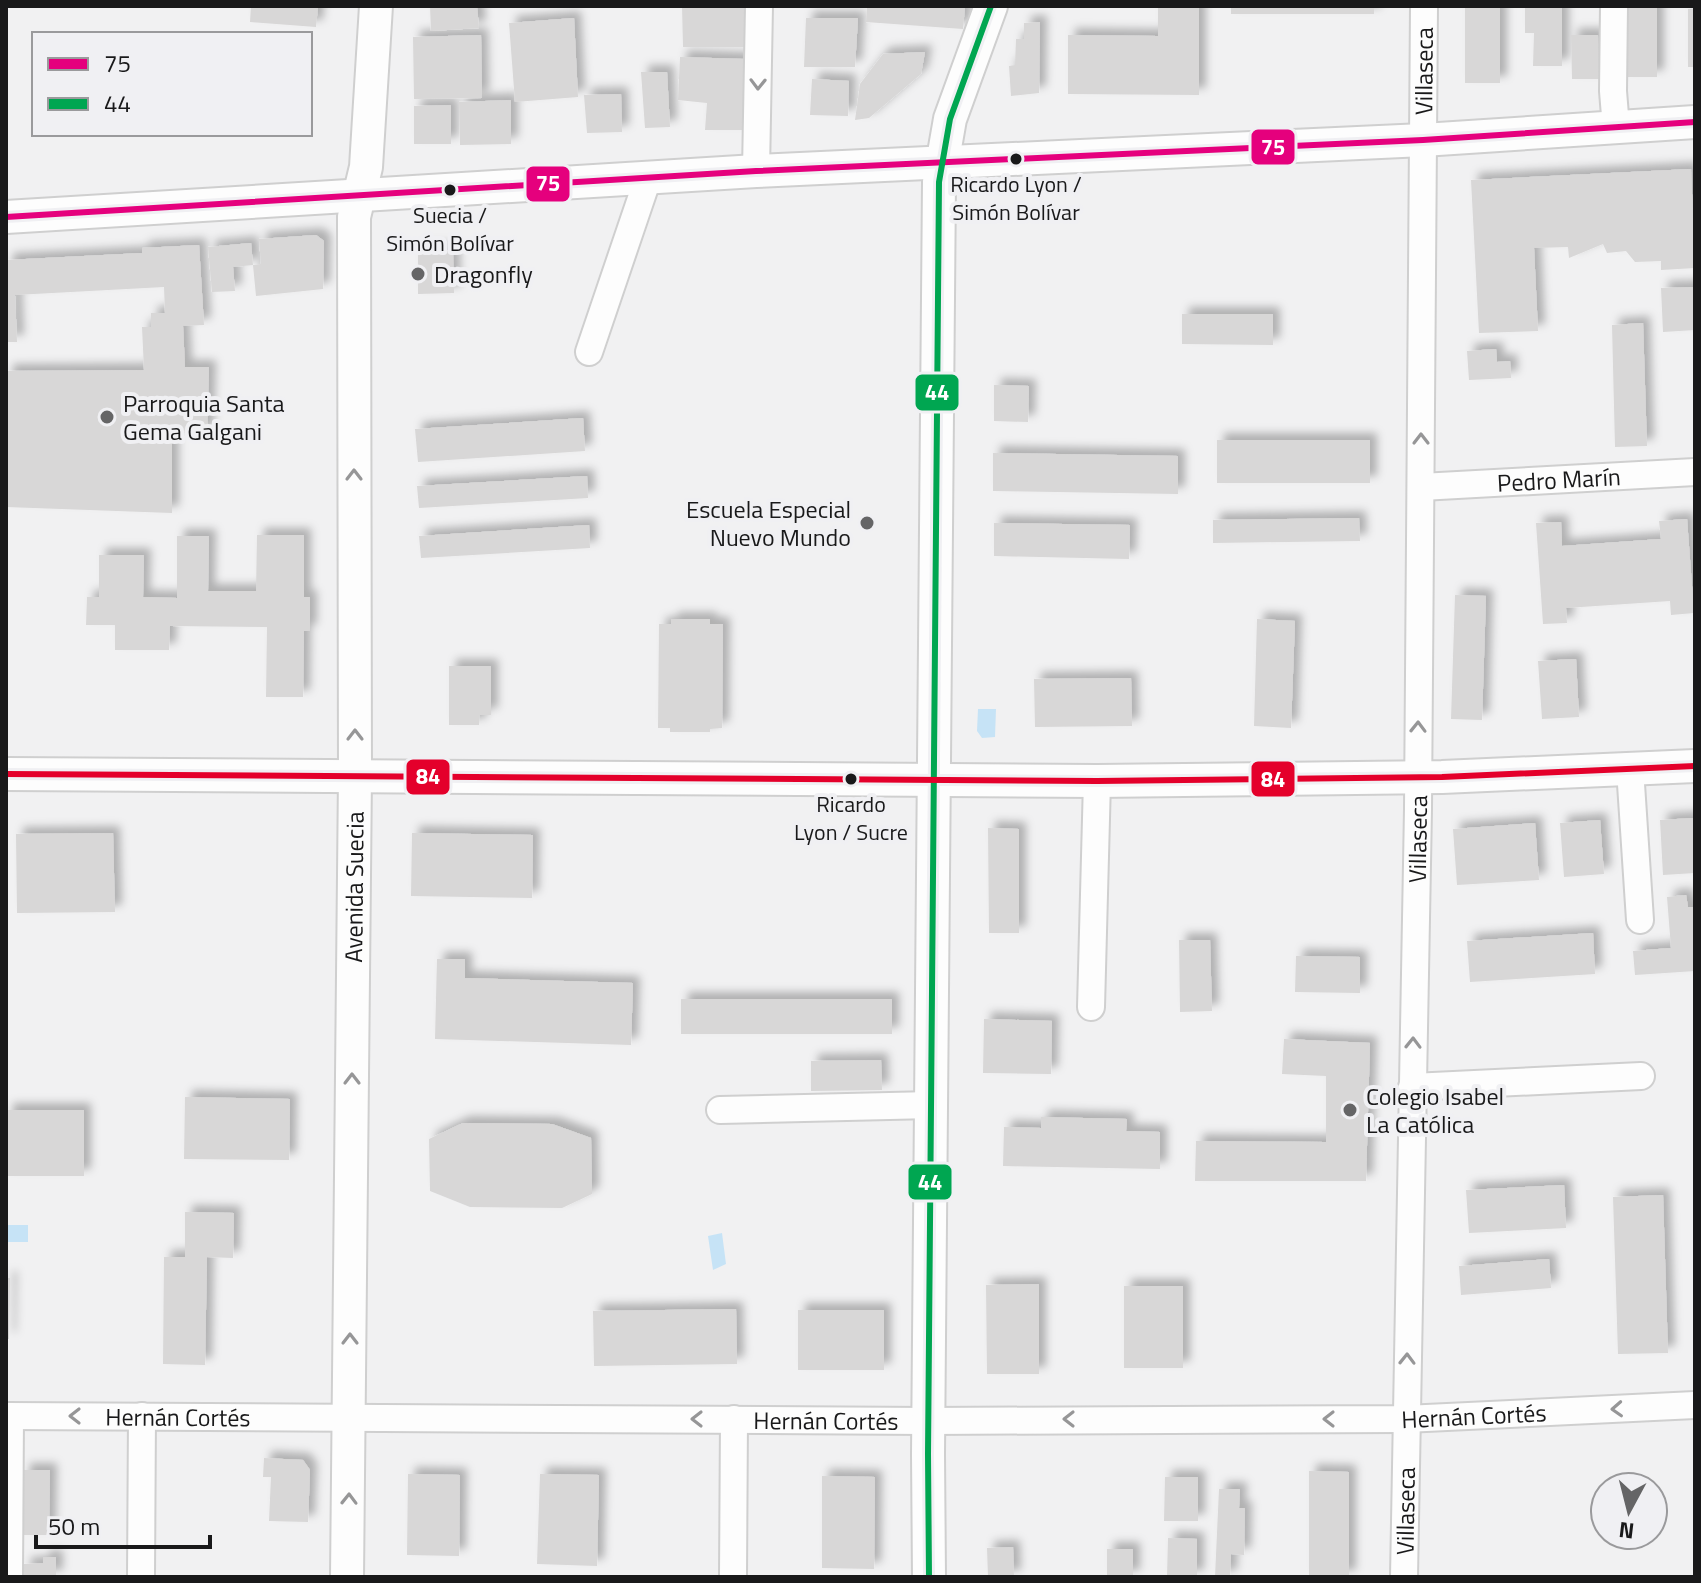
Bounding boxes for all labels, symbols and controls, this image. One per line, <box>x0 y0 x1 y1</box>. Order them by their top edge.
street label: Villaseca <box>1405 27 1442 115</box>
legend <box>32 32 312 136</box>
text: 75 <box>104 45 131 81</box>
one-way arrow <box>749 78 766 91</box>
text: 44 <box>104 85 131 121</box>
line badge: 75 <box>1250 128 1296 166</box>
text: 75 <box>1261 130 1285 164</box>
marker: Ricardo Lyon / Simón Bolívar <box>1008 151 1024 167</box>
line badge: 75 <box>525 165 571 203</box>
text: 75 <box>536 166 560 200</box>
place label: Ricardo Lyon / Simón Bolívar <box>950 167 1082 229</box>
marker: Suecia / Simón Bolívar <box>442 182 458 198</box>
place label: Suecia / Simón Bolívar <box>386 198 514 260</box>
place label: Dragonfly <box>434 256 533 292</box>
marker: Dragonfly <box>409 265 427 283</box>
line badge: 44 <box>914 373 960 412</box>
text: 44 <box>925 375 949 409</box>
place label: Parroquia Santa Gema Galgani <box>123 385 284 449</box>
marker: Parroquia Santa Gema Galgani <box>98 408 116 426</box>
one-way arrow <box>1412 432 1430 445</box>
street label: Pedro Marín <box>1496 458 1622 501</box>
one-way arrow <box>345 468 363 481</box>
place label: Escuela Especial Nuevo Mundo <box>686 491 851 555</box>
marker: Escuela Especial Nuevo Mundo <box>858 514 876 532</box>
one-way arrow <box>1409 720 1427 733</box>
one-way arrow <box>346 728 364 741</box>
line badge: 84 <box>405 758 451 796</box>
text: 84 <box>416 759 440 793</box>
line badge: 84 <box>1250 760 1296 798</box>
text: 84 <box>1261 762 1285 796</box>
marker: Ricardo Lyon / Sucre <box>843 771 859 787</box>
place label: Ricardo Lyon / Sucre <box>794 787 908 849</box>
street label: Villaseca <box>1399 795 1436 884</box>
street label: Avenida Suecia <box>335 811 373 963</box>
one-way arrow <box>1404 1036 1422 1049</box>
one-way arrow <box>343 1072 361 1085</box>
place label: Colegio Isabel La Católica <box>1366 1078 1504 1142</box>
marker: Colegio Isabel La Católica <box>1341 1101 1359 1119</box>
line badge: 44 <box>907 1163 953 1201</box>
text: 44 <box>918 1165 942 1199</box>
one-way arrow <box>341 1332 359 1345</box>
one-way arrow <box>1398 1352 1415 1365</box>
street label: Hernán Cortés <box>1401 1394 1547 1437</box>
street label: Hernán Cortés <box>105 1399 251 1435</box>
one-way arrow <box>1610 1400 1623 1417</box>
street label: Hernán Cortés <box>753 1402 899 1439</box>
one-way arrow <box>68 1407 81 1425</box>
one-way arrow <box>690 1410 703 1428</box>
one-way arrow <box>1062 1410 1075 1428</box>
one-way arrow <box>1322 1410 1335 1428</box>
street label: Villaseca <box>1386 1467 1424 1555</box>
north arrow <box>1589 1471 1669 1551</box>
one-way arrow <box>340 1492 358 1505</box>
scale bar <box>36 1499 210 1549</box>
text: 50 m <box>48 1508 100 1544</box>
text: N <box>1617 1513 1636 1549</box>

